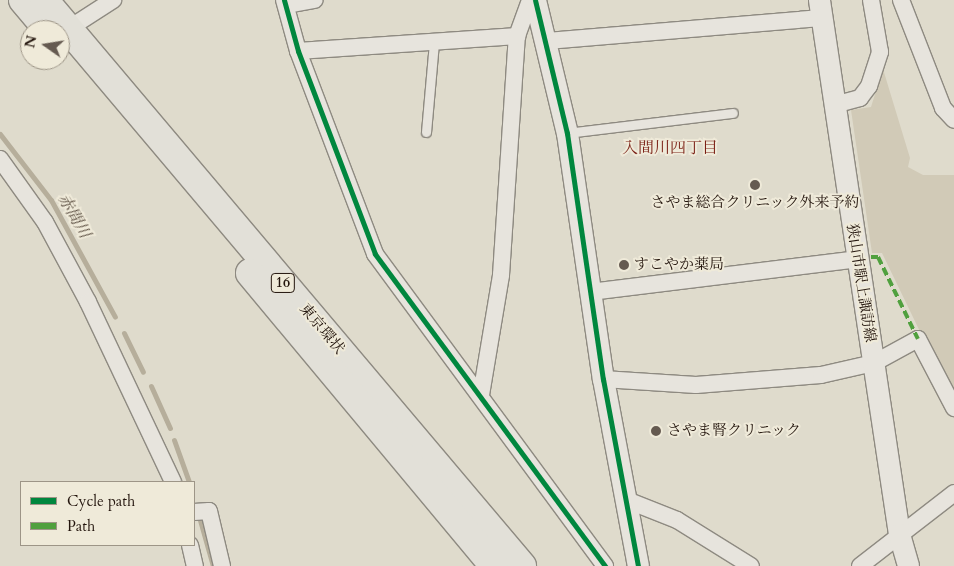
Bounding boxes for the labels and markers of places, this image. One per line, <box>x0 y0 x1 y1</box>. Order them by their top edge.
marker: さやま総合クリニック外来予約 <box>748 178 762 192</box>
place label: さやま総合クリニック外来予約 <box>650 194 860 212</box>
place label: すこやか薬局 <box>634 256 724 274</box>
marker: すこやか薬局 <box>618 259 630 271</box>
place label: さやま腎クリニック <box>667 422 802 440</box>
marker: さやま腎クリニック <box>649 424 663 438</box>

